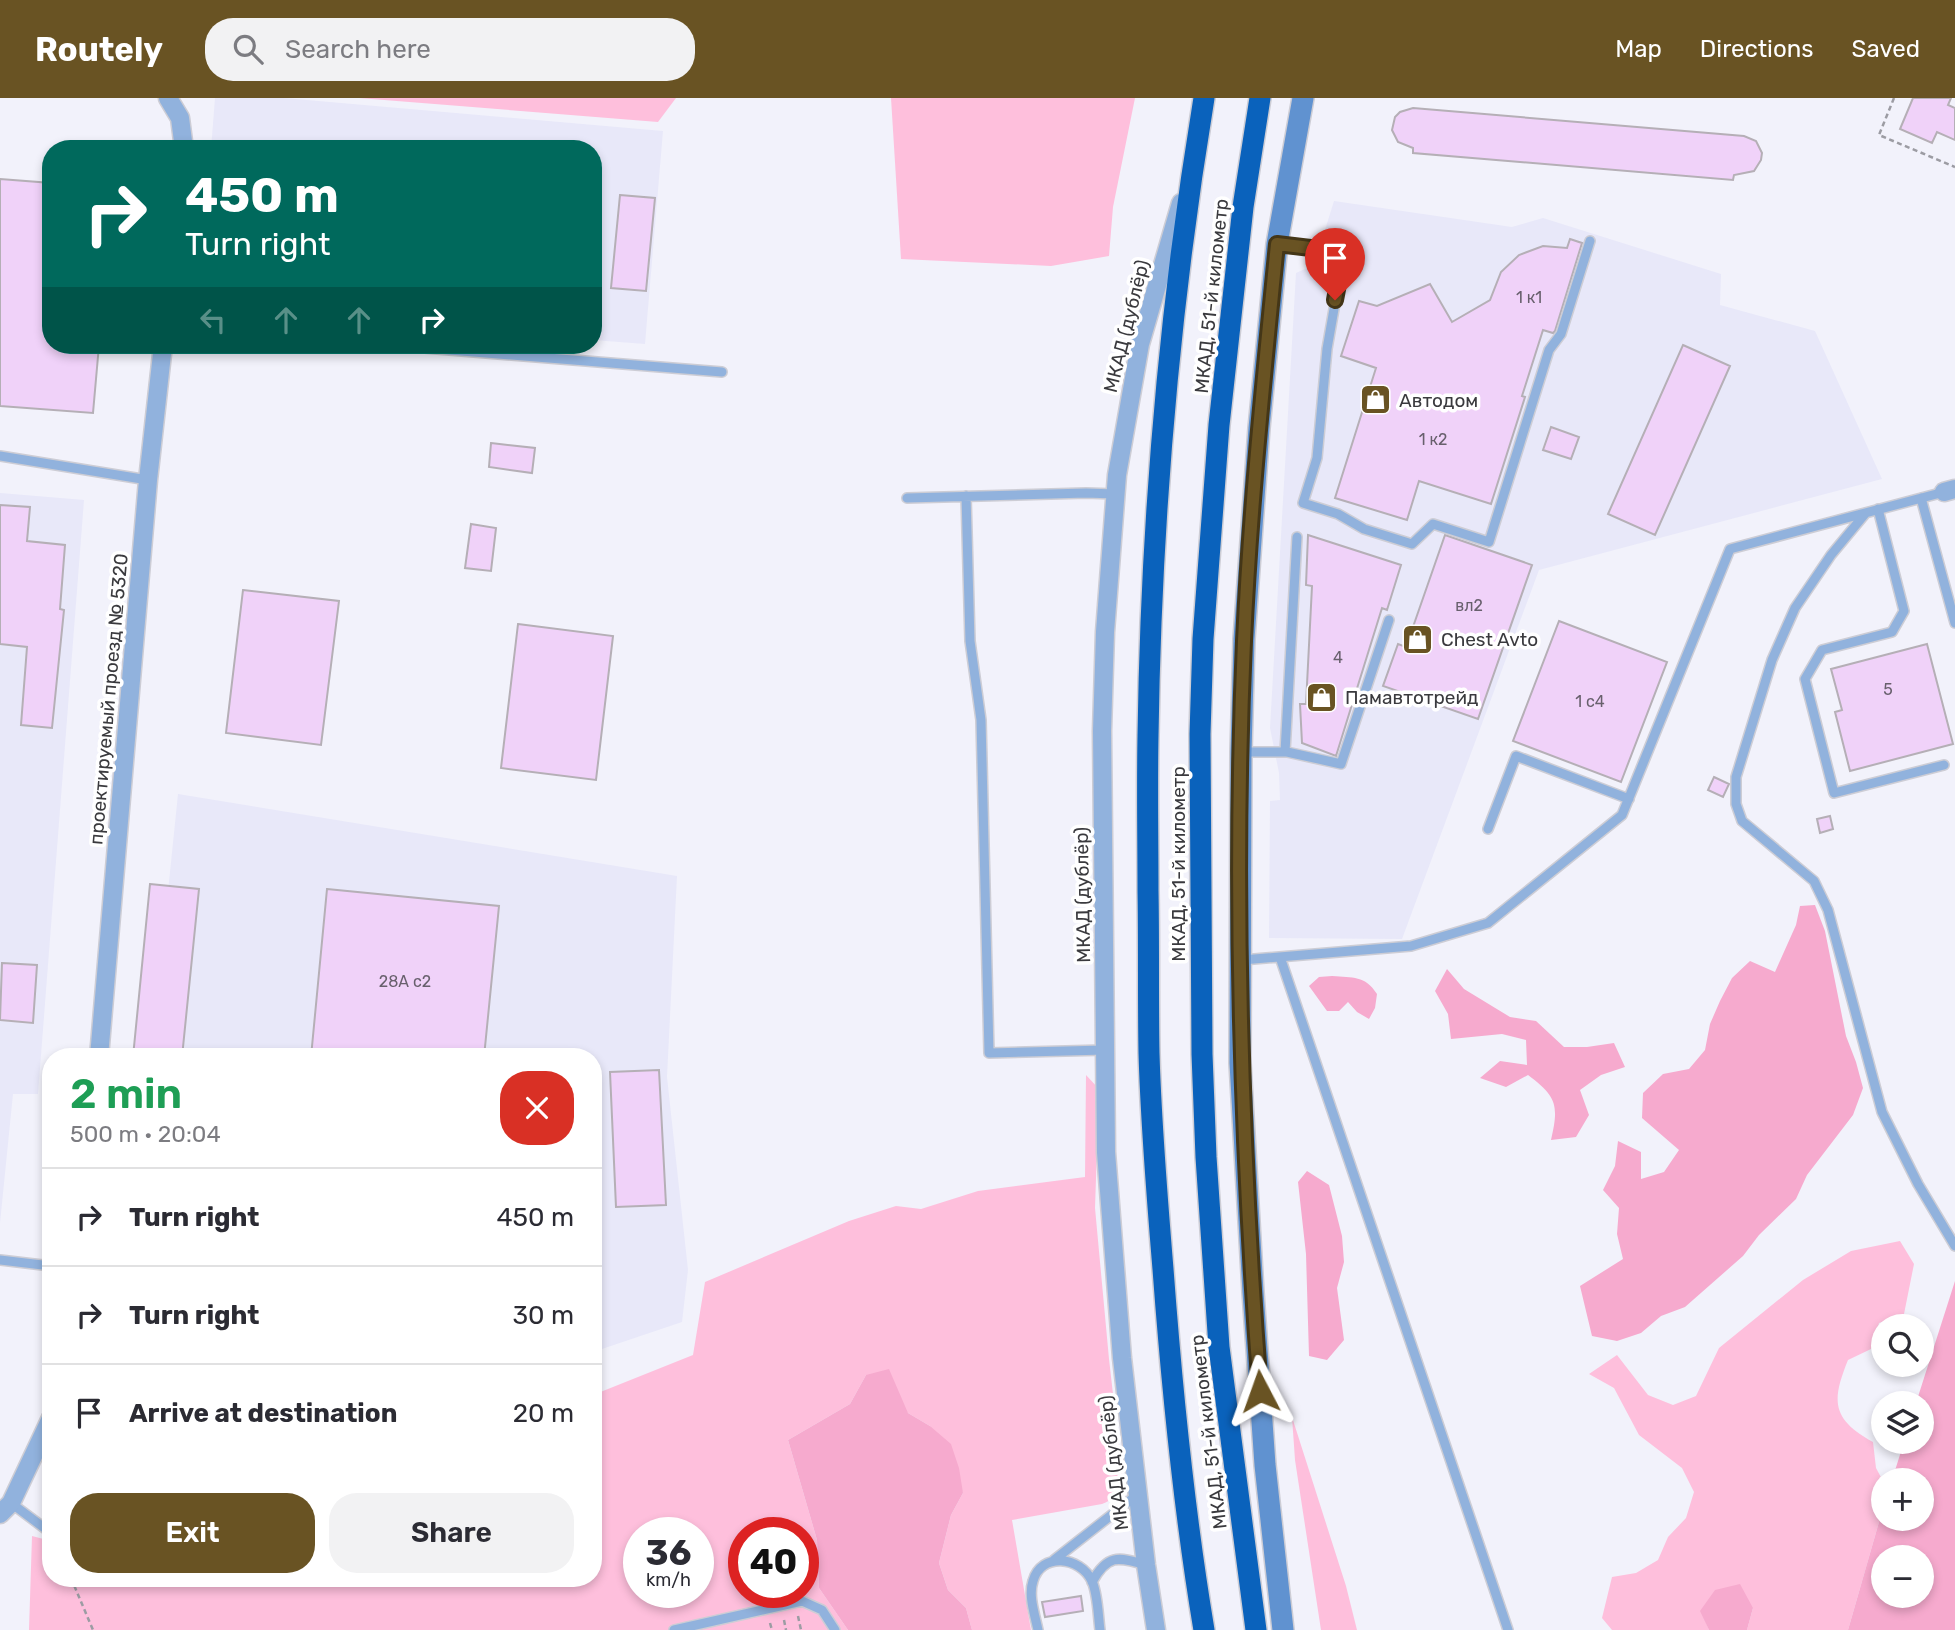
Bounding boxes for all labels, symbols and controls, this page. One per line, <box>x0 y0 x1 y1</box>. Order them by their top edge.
search box <box>205 18 695 81</box>
text: Routely <box>35 30 163 69</box>
icon: search <box>229 30 267 68</box>
text: Search here <box>285 34 431 65</box>
text: Map <box>1615 35 1662 63</box>
text: Directions <box>1700 35 1813 63</box>
text: Saved <box>1851 35 1920 63</box>
text: 450 m <box>185 166 339 224</box>
icon: right <box>70 168 161 259</box>
street label: МКАД, 51-й километр <box>1190 198 1233 395</box>
text: Turn right <box>185 225 330 263</box>
pin <box>1305 228 1365 300</box>
icon: arrive <box>1316 239 1354 277</box>
street label: МКАД (дублёр) <box>1099 257 1154 395</box>
house number: 1 к1 <box>1516 288 1542 307</box>
icon: left <box>194 301 232 339</box>
icon: ahead <box>267 301 305 339</box>
icon: ahead <box>340 301 378 339</box>
icon: right <box>413 301 451 339</box>
shop icon: Автодом <box>1359 383 1393 417</box>
place label: Автодом <box>1399 389 1478 412</box>
house number: 1 к2 <box>1419 430 1447 449</box>
street label: проектируемый проезд № 5320 <box>84 552 133 846</box>
house number: вл2 <box>1455 596 1483 615</box>
shop icon: Chest Avto <box>1401 622 1435 656</box>
place label: Chest Avto <box>1441 628 1538 651</box>
house number: 4 <box>1333 648 1343 667</box>
shop icon: Памавтотрейд <box>1305 680 1339 714</box>
house number: 5 <box>1883 680 1893 699</box>
place label: Памавтотрейд <box>1345 686 1478 709</box>
house number: 1 с4 <box>1575 692 1605 711</box>
street label: МКАД, 51-й километр <box>1167 766 1190 962</box>
street label: МКАД (дублёр) <box>1070 827 1095 963</box>
house number: 28А с2 <box>379 972 431 991</box>
text: 2 min <box>70 1069 182 1119</box>
button: close <box>500 1071 574 1145</box>
text: 500 m · 20:04 <box>70 1120 221 1148</box>
icon: right <box>70 1198 108 1236</box>
text: Turn right <box>129 1202 259 1233</box>
text: 450 m <box>496 1202 574 1233</box>
icon: right <box>70 1296 108 1334</box>
text: Turn right <box>129 1300 259 1331</box>
text: 30 m <box>512 1300 574 1331</box>
map controls <box>1871 1314 1934 1608</box>
button: search <box>1871 1314 1934 1377</box>
street label: МКАД, 51-й километр <box>1185 1333 1232 1530</box>
position arrow <box>1223 1354 1297 1428</box>
button: layers <box>1871 1391 1934 1454</box>
icon: arrive <box>70 1394 108 1432</box>
street label: МКАД (дублёр) <box>1094 1394 1133 1532</box>
text: Arrive at destination <box>129 1398 397 1429</box>
text: 20 m <box>513 1398 574 1429</box>
button: + <box>1871 1468 1934 1531</box>
button: Exit <box>70 1493 315 1573</box>
button: Share <box>329 1493 574 1573</box>
speed limit sign: 40 <box>728 1517 819 1608</box>
text: 36 <box>646 1532 691 1574</box>
button: − <box>1871 1545 1934 1608</box>
text: km/h <box>646 1569 691 1591</box>

